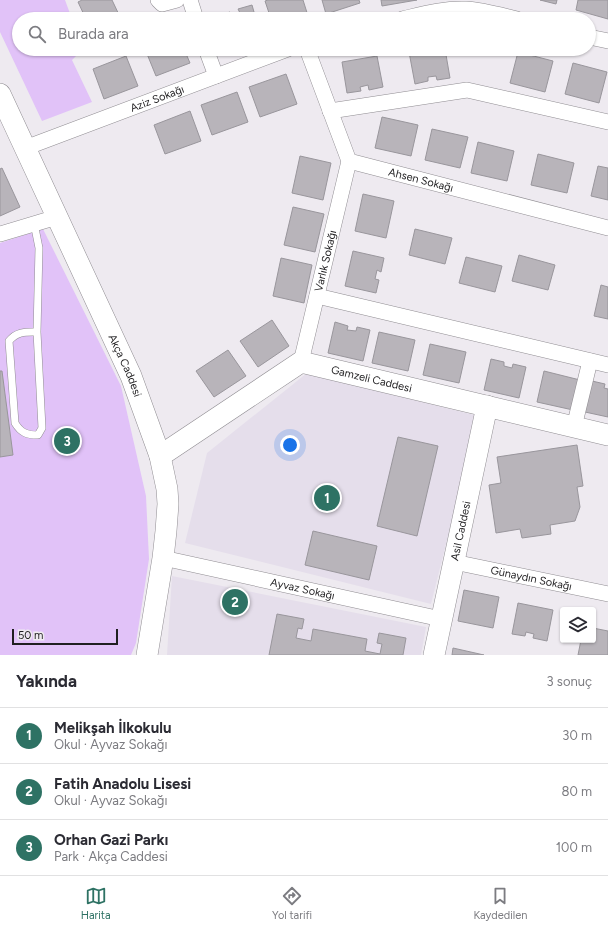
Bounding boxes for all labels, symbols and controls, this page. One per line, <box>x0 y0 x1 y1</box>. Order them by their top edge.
search box <box>12 12 596 56</box>
icon: search <box>26 23 48 45</box>
text: Burada ara <box>58 25 129 43</box>
street label: Aziz Sokağı <box>128 83 186 115</box>
street label: Ahsen Sokağı <box>387 165 455 195</box>
street label: Varlık Sokağı <box>312 229 339 293</box>
street label: Akça Caddesi <box>105 332 144 399</box>
street label: Gamzeli Caddesi <box>330 363 413 395</box>
pin: 3 <box>54 426 80 456</box>
your location <box>280 435 300 455</box>
pin: 1 <box>314 483 340 513</box>
street label: Asil Caddesi <box>448 500 474 562</box>
street label: Günaydın Sokağı <box>489 564 573 593</box>
street label: Ayvaz Sokağı <box>269 576 336 603</box>
pin: 2 <box>222 587 248 617</box>
map controls <box>560 607 596 643</box>
button: layers <box>560 607 596 643</box>
scale bar <box>12 627 118 646</box>
text: 50 m <box>18 629 43 642</box>
text: Yakında <box>16 671 77 691</box>
text: 3 sonuç <box>547 674 592 689</box>
text: Melikşah İlkokulu <box>54 719 171 737</box>
text: 1 <box>26 728 32 743</box>
text: 30 m <box>562 728 592 743</box>
text: Okul · Ayvaz Sokağı <box>54 737 168 752</box>
text: Fatih Anadolu Lisesi <box>54 775 191 793</box>
text: 2 <box>25 784 33 799</box>
text: 80 m <box>561 784 592 799</box>
text: Okul · Ayvaz Sokağı <box>54 793 168 808</box>
text: Orhan Gazi Parkı <box>54 831 169 849</box>
text: 3 <box>25 840 33 855</box>
text: 100 m <box>556 840 592 855</box>
text: Park · Akça Caddesi <box>54 849 168 864</box>
tab: Harita <box>81 885 111 922</box>
tab: Yol tarifi <box>272 885 312 922</box>
tab: Kaydedilen <box>473 885 527 922</box>

